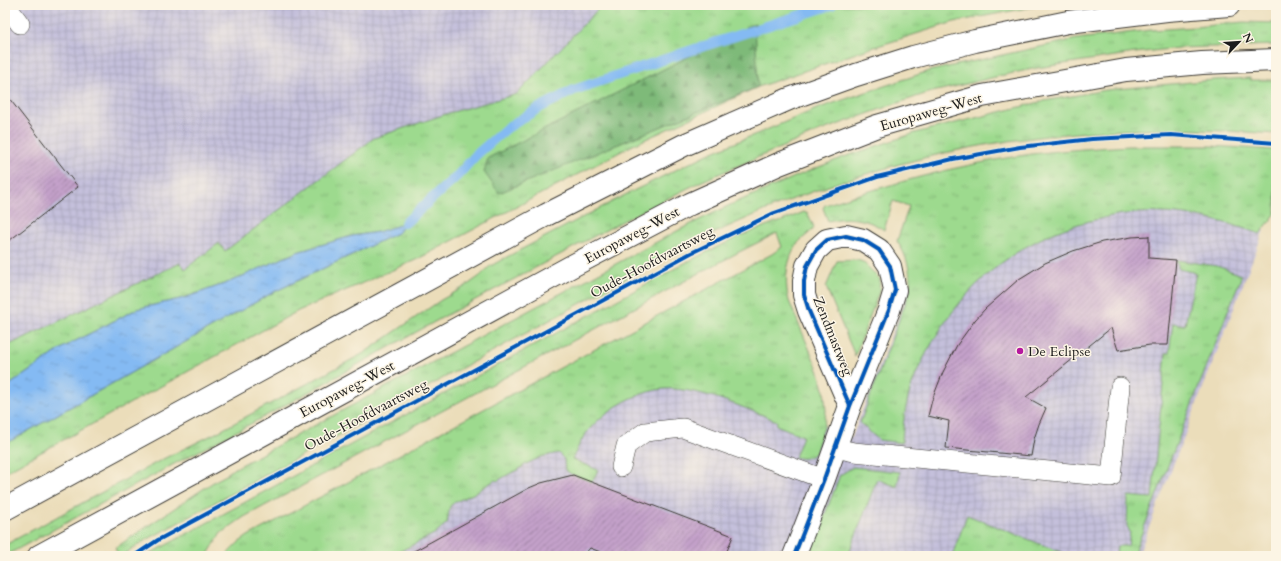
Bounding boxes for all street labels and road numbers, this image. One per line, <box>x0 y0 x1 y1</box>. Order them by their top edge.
street label: Europaweg-West <box>878 88 985 136</box>
street label: Europaweg-West <box>581 202 683 268</box>
street label: Oude-Hoofdvaartsweg <box>587 221 717 303</box>
street label: Zendmastweg <box>808 293 858 379</box>
street label: Europaweg-West <box>296 356 398 422</box>
street label: Oude-Hoofdvaartsweg <box>301 374 431 456</box>

